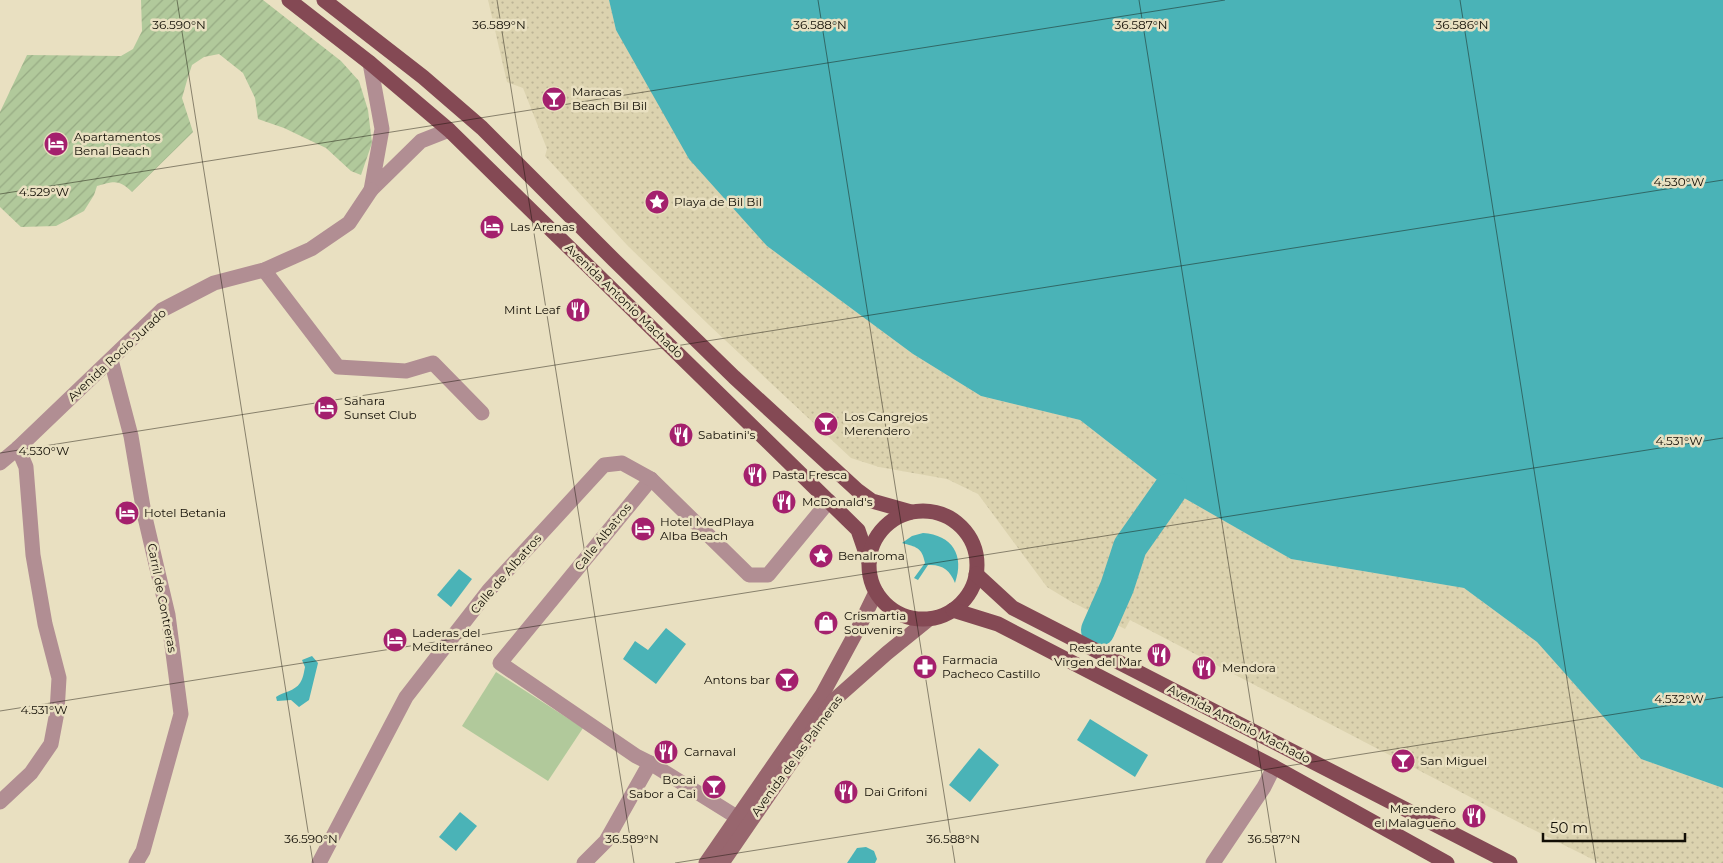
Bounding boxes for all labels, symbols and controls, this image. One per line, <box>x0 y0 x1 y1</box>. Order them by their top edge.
text: 36.590°N <box>152 17 206 32</box>
text: 36.589°N <box>472 17 526 32</box>
text: 36.588°N <box>793 17 847 32</box>
text: 36.587°N <box>1114 17 1168 32</box>
text: 36.586°N <box>1435 17 1489 32</box>
place label: Maracas Beach Bil Bil <box>572 84 647 113</box>
bar icon: Maracas Beach Bil Bil <box>541 86 567 112</box>
place label: Apartamentos Benal Beach <box>74 129 161 158</box>
hotel icon: Apartamentos Benal Beach <box>43 131 69 157</box>
text: 4.530°W <box>1654 174 1704 189</box>
text: 4.529°W <box>19 184 69 199</box>
place icon: Playa de Bil Bil <box>644 189 670 215</box>
place label: Playa de Bil Bil <box>674 194 762 209</box>
hotel icon: Las Arenas <box>479 214 505 240</box>
place label: Las Arenas <box>510 219 575 234</box>
street label: Avenida Antonio Machado <box>562 240 687 361</box>
restaurant icon: Mint Leaf <box>565 297 591 323</box>
place label: Mint Leaf <box>504 302 561 317</box>
street label: Avenida Rocío Jurado <box>64 305 169 404</box>
place label: Sahara Sunset Club <box>344 393 417 422</box>
hotel icon: Sahara Sunset Club <box>313 395 339 421</box>
place label: Los Cangrejos Merendero <box>844 409 928 438</box>
bar icon: Los Cangrejos Merendero <box>813 411 839 437</box>
restaurant icon: Sabatini's <box>668 422 694 448</box>
place label: Sabatini's <box>698 427 755 442</box>
text: 4.531°W <box>1655 433 1703 448</box>
text: 4.530°W <box>19 443 69 458</box>
restaurant icon: Pasta Fresca <box>742 462 768 488</box>
place label: Pasta Fresca <box>772 467 847 482</box>
restaurant icon: McDonald's <box>771 489 797 515</box>
place label: McDonald's <box>802 494 873 509</box>
hotel icon: Hotel Betania <box>114 500 140 526</box>
street label: Calle Albatros <box>571 500 634 573</box>
place label: Hotel Betania <box>144 505 226 520</box>
place label: Hotel MedPlaya Alba Beach <box>660 514 754 543</box>
hotel icon: Hotel MedPlaya Alba Beach <box>630 516 656 542</box>
street label: Calle de Albatros <box>467 531 544 617</box>
street label: Carril de Contreras <box>145 542 180 654</box>
place icon: Benalroma <box>808 543 834 569</box>
place label: Benalroma <box>838 548 905 563</box>
place label: Crismartia Souvenirs <box>844 608 906 637</box>
shop icon: Crismartia Souvenirs <box>813 610 839 636</box>
place label: Laderas del Mediterráneo <box>412 625 493 654</box>
hotel icon: Laderas del Mediterráneo <box>382 627 408 653</box>
place label: Restaurante Virgen del Mar <box>1054 640 1142 669</box>
restaurant icon: Restaurante Virgen del Mar <box>1146 642 1172 668</box>
place label: Farmacia Pacheco Castillo <box>942 652 1040 681</box>
pharmacy icon: Farmacia Pacheco Castillo <box>912 654 938 680</box>
restaurant icon: Mendora <box>1191 655 1217 681</box>
place label: Mendora <box>1222 660 1276 675</box>
bar icon: Antons bar <box>774 667 800 693</box>
place label: Antons bar <box>704 672 770 687</box>
street label: Avenida Antonio Machado <box>1165 681 1313 766</box>
text: 4.532°W <box>1654 691 1704 706</box>
street label: Avenida de las Palmeras <box>748 692 845 819</box>
text: 4.531°W <box>20 702 68 717</box>
restaurant icon: Carnaval <box>653 739 679 765</box>
place label: Carnaval <box>684 744 736 759</box>
bar icon: San Miguel <box>1390 748 1416 774</box>
place label: San Miguel <box>1420 753 1487 768</box>
place label: Bocai Sabor a Cai <box>629 772 696 801</box>
bar icon: Bocai Sabor a Cai <box>701 774 727 800</box>
restaurant icon: Dai Grifoni <box>833 779 859 805</box>
place label: Dai Grifoni <box>864 784 927 799</box>
place label: Merendero el Malagueño <box>1374 801 1456 830</box>
restaurant icon: Merendero el Malagueño <box>1461 803 1487 829</box>
scale bar <box>1543 810 1686 842</box>
text: 50 m <box>1550 818 1588 837</box>
text: 36.590°N <box>284 831 338 846</box>
text: 36.589°N <box>605 831 659 846</box>
text: 36.588°N <box>926 831 980 846</box>
text: 36.587°N <box>1247 831 1301 846</box>

